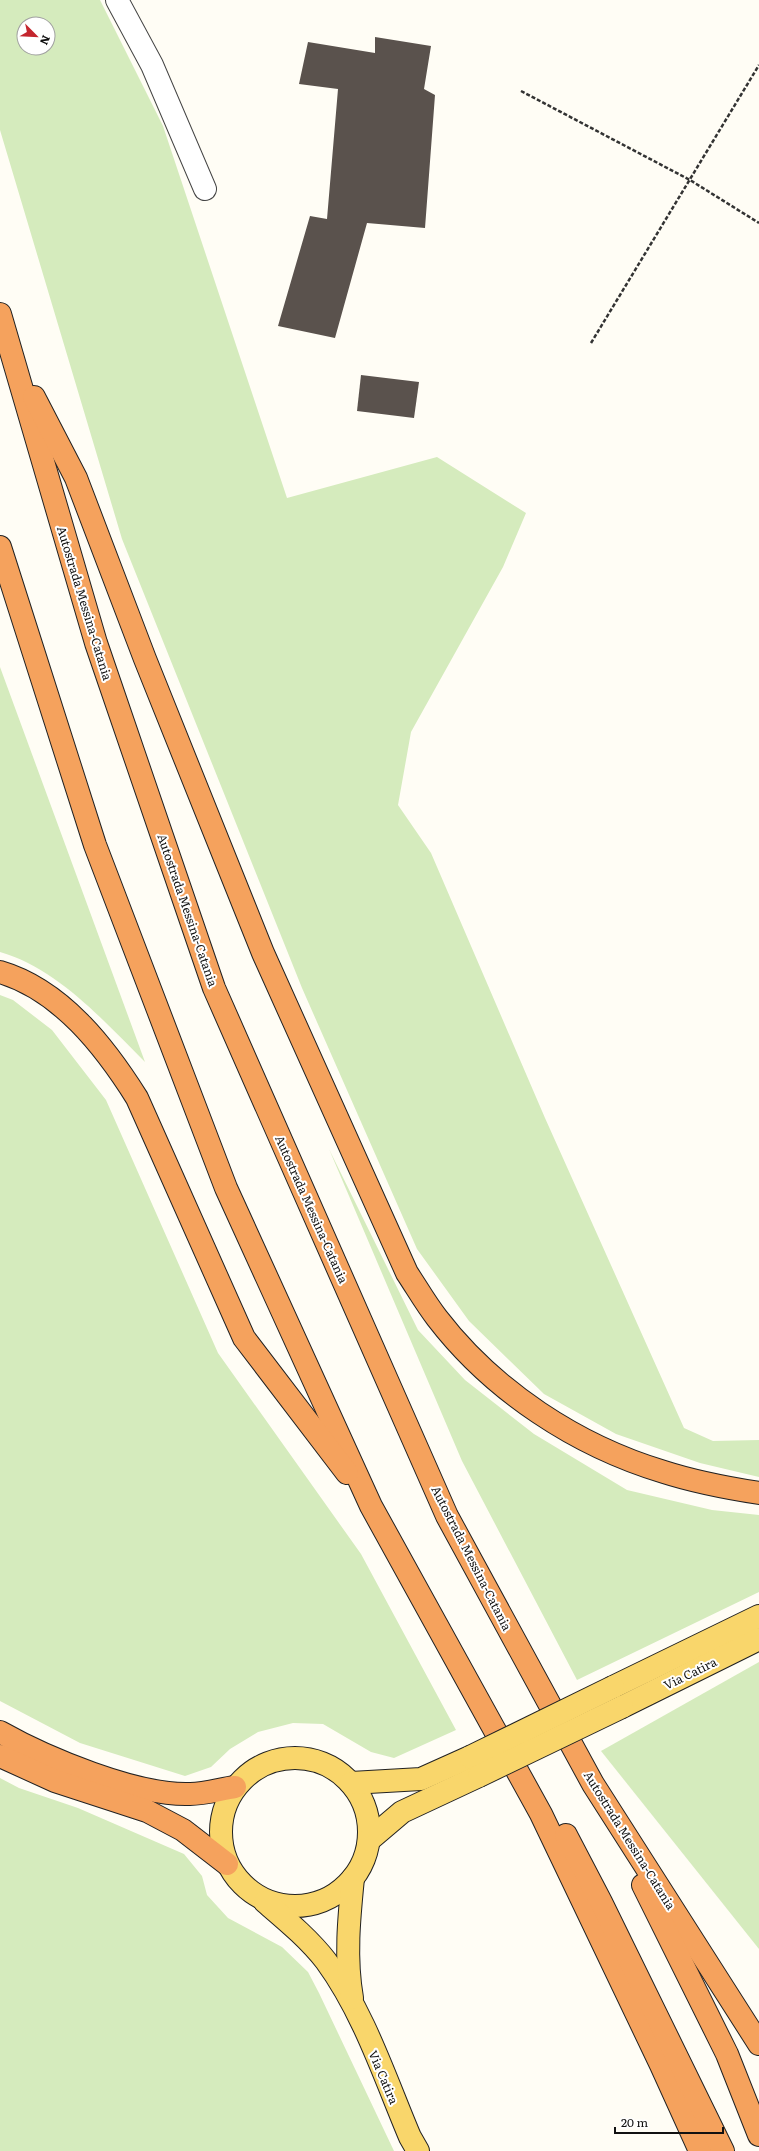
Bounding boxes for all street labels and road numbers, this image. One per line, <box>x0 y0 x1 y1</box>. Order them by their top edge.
street label: Autostrada Messina-Catania <box>53 524 117 683</box>
street label: Autostrada Messina-Catania <box>153 831 223 989</box>
street label: Autostrada Messina-Catania <box>271 1132 353 1287</box>
street label: Autostrada Messina-Catania <box>428 1482 517 1634</box>
street label: Via Catira <box>660 1652 720 1694</box>
street label: Autostrada Messina-Catania <box>580 1767 680 1913</box>
street label: Via Catira <box>365 2047 404 2107</box>

